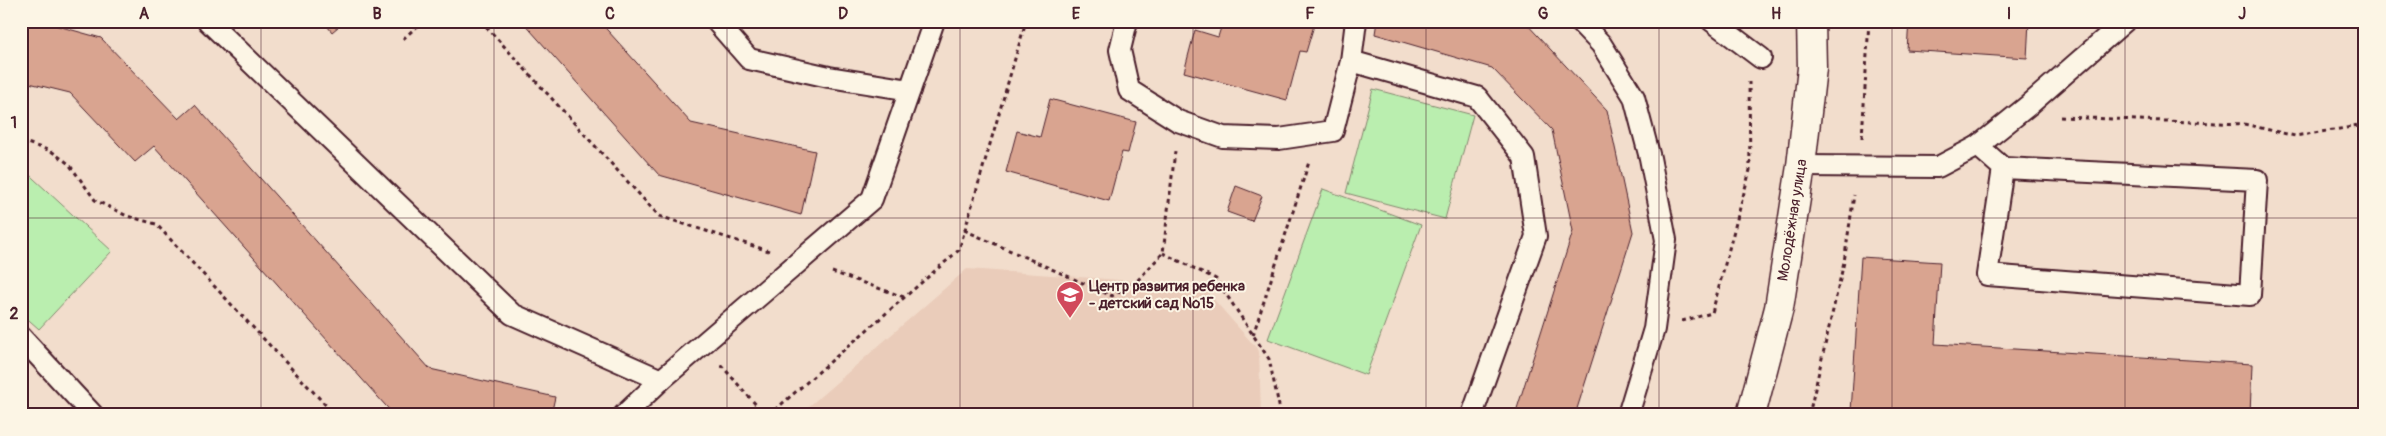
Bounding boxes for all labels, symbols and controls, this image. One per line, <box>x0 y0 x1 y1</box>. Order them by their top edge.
text: A <box>139 4 150 24</box>
text: B <box>372 4 382 24</box>
text: C <box>605 4 615 24</box>
text: D <box>838 4 848 24</box>
text: E <box>1072 4 1081 24</box>
text: F <box>1305 4 1315 24</box>
text: G <box>1538 4 1549 24</box>
text: H <box>1771 4 1781 24</box>
text: I <box>2007 4 2011 24</box>
text: J <box>2238 4 2246 24</box>
text: 1 <box>11 113 17 133</box>
street label: Молодёжная улица <box>1773 158 1812 283</box>
place label: Центр развития ребенка - детский сад №15 <box>1089 277 1245 313</box>
school or university icon: Центр развития ребенка - детский сад №15 <box>1055 280 1085 319</box>
text: 2 <box>10 304 19 324</box>

